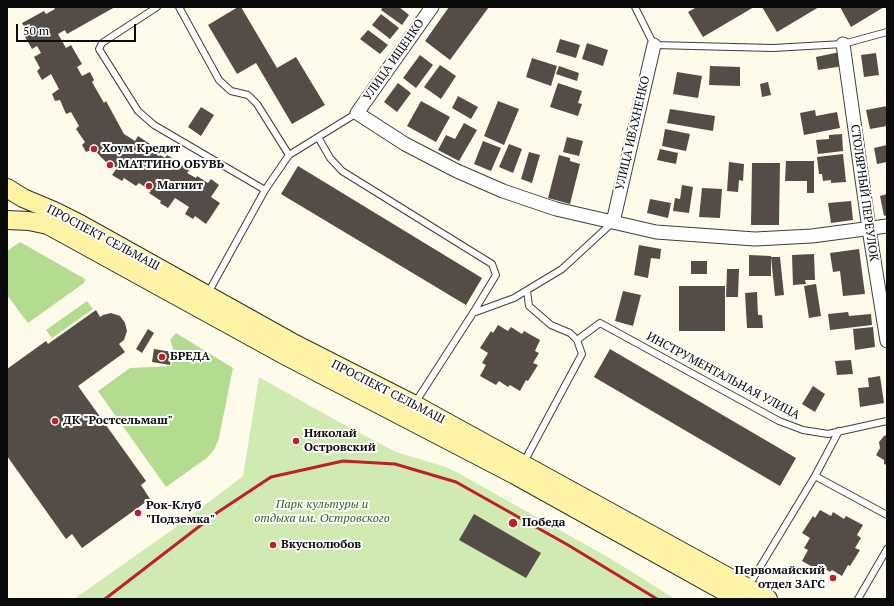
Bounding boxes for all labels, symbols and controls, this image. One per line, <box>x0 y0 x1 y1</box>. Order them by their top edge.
scale bar <box>18 16 138 42</box>
street label: УЛИЦА ИЩЕНКО <box>360 16 428 104</box>
text: 50 m <box>23 23 49 38</box>
street label: УЛИЦА ИВАХНЕНКО <box>613 74 653 192</box>
street label: СТОЛЯРНЫЙ ПЕРЕУЛОК <box>847 124 881 262</box>
place label: Хоум Кредит <box>102 142 180 156</box>
marker: Хоум Кредит <box>89 144 99 154</box>
place label: МАТТИНО ОБУВЬ <box>118 158 224 172</box>
marker: МАТТИНО ОБУВЬ <box>105 160 115 170</box>
place label: Магнит <box>157 179 203 193</box>
marker: Магнит <box>144 181 154 191</box>
street label: ПРОСПЕКТ СЕЛЬМАШ <box>44 202 162 274</box>
street label: ИНСТРУМЕНТАЛЬНАЯ УЛИЦА <box>644 329 802 423</box>
place label: БРЕДА <box>170 350 210 364</box>
marker: БРЕДА <box>157 352 167 362</box>
street label: ПРОСПЕКТ СЕЛЬМАШ <box>329 357 447 427</box>
place label: ДК "Ростсельмаш" <box>63 414 173 428</box>
marker: ДК "Ростсельмаш" <box>50 416 60 426</box>
place label: Николай Островский <box>304 427 376 455</box>
marker: Николай Островский <box>291 436 301 446</box>
park label: Парк культуры и отдыха им. Островского <box>254 498 390 526</box>
place label: Рок-Клуб "Подземка" <box>146 499 215 527</box>
marker: Рок-Клуб "Подземка" <box>133 508 143 518</box>
place label: Победа <box>522 516 565 530</box>
marker: Победа <box>507 517 519 529</box>
place label: Вкуснолюбов <box>281 538 361 552</box>
marker: Вкуснолюбов <box>268 540 278 550</box>
place label: Первомайский отдел ЗАГС <box>735 564 825 592</box>
marker: Первомайский отдел ЗАГС <box>828 573 838 583</box>

